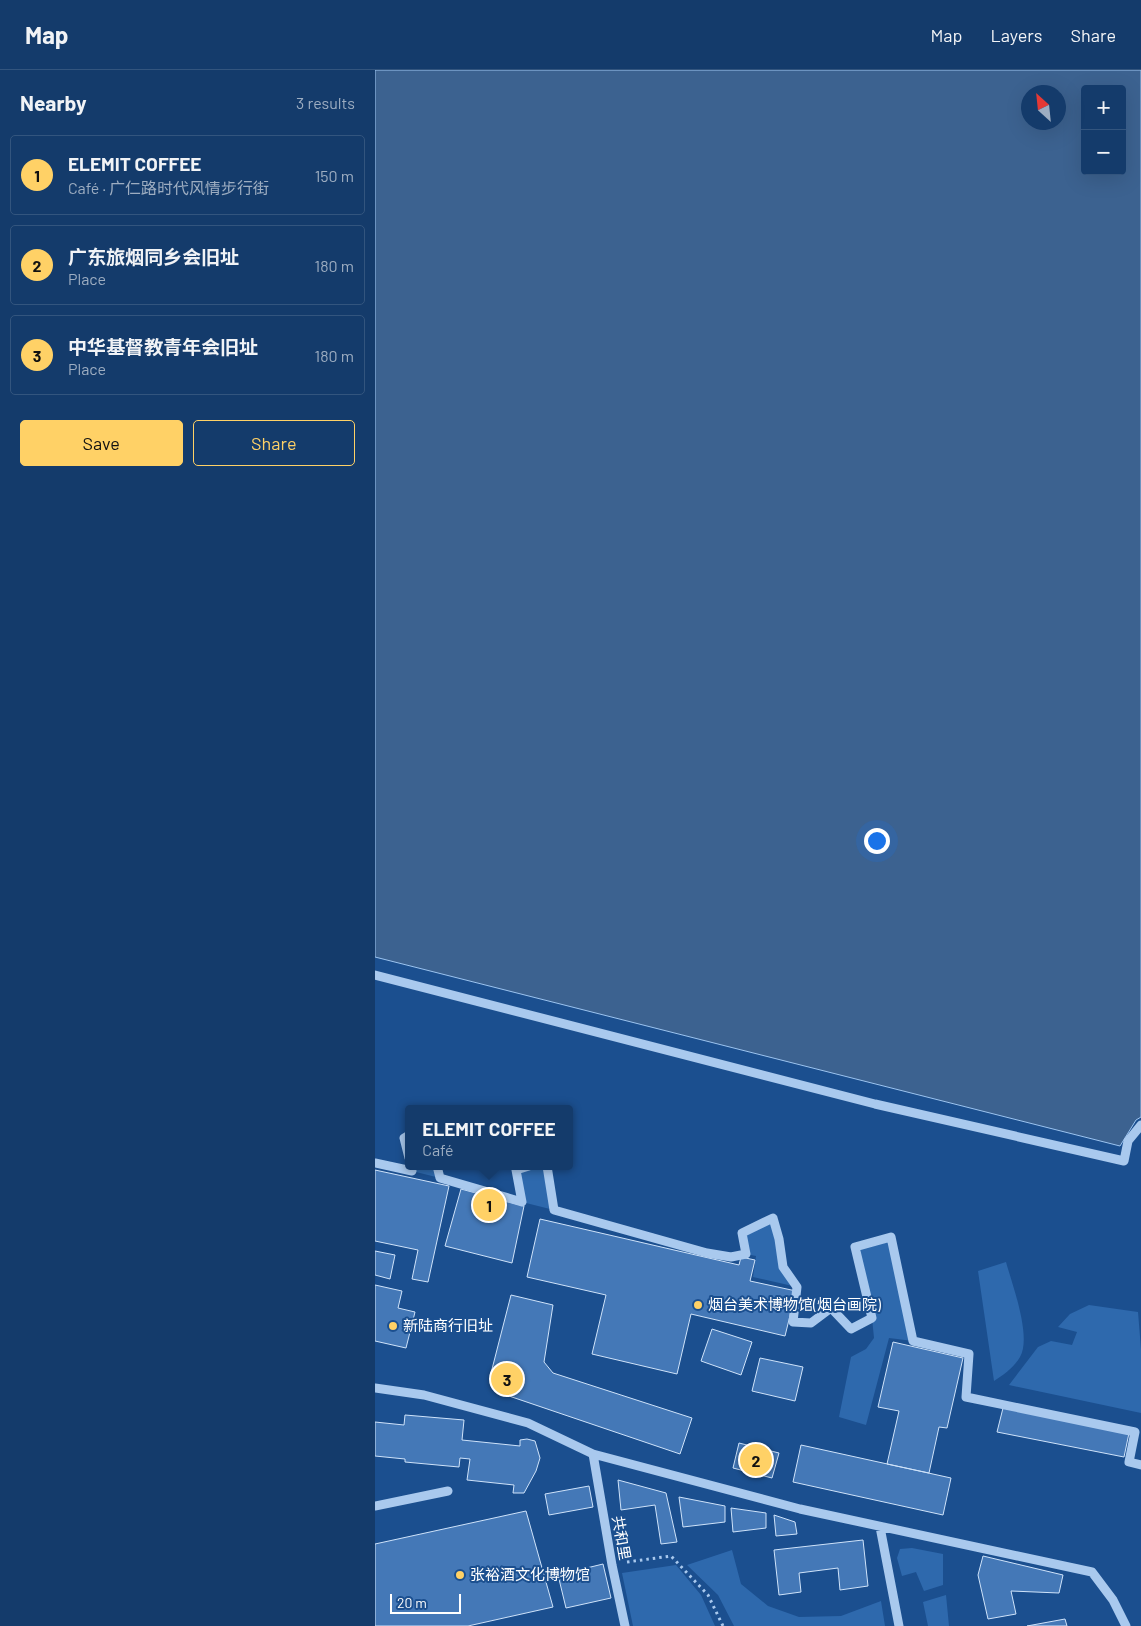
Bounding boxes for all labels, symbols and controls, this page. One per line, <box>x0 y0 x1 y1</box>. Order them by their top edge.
text: Map <box>25 20 68 49</box>
text: Map <box>930 24 962 46</box>
text: Layers <box>990 24 1043 46</box>
text: Share <box>1071 24 1116 46</box>
north arrow <box>1021 85 1066 130</box>
map controls <box>1081 85 1126 175</box>
button: + <box>1081 85 1126 130</box>
text: Nearby <box>20 90 86 115</box>
text: 3 results <box>296 93 355 112</box>
button: − <box>1081 130 1126 175</box>
text: ELEMIT COFFEE <box>68 152 201 175</box>
text: 1 <box>34 166 40 185</box>
text: 150 m <box>315 166 354 185</box>
text: Café · 广仁路时代风情步行街 <box>68 178 269 197</box>
text: 广东旅烟同乡会旧址 <box>68 245 239 268</box>
text: 2 <box>33 256 41 275</box>
text: 180 m <box>315 256 354 275</box>
text: Place <box>68 269 106 288</box>
text: 中华基督教青年会旧址 <box>68 335 258 358</box>
text: 3 <box>33 346 41 365</box>
text: 180 m <box>315 346 354 365</box>
text: Place <box>68 359 106 378</box>
button: Save <box>20 420 183 466</box>
button: Share <box>193 420 355 466</box>
your location <box>864 828 890 854</box>
popup <box>405 1105 573 1170</box>
text: ELEMIT COFFEE <box>422 1117 556 1140</box>
text: Café <box>422 1140 453 1159</box>
pin: 1 <box>473 1186 505 1224</box>
place label: 烟台美术博物馆(烟台画院) <box>708 1295 881 1313</box>
marker: 烟台美术博物馆(烟台画院) <box>692 1299 704 1311</box>
place label: 新陆商行旧址 <box>403 1316 493 1334</box>
marker: 新陆商行旧址 <box>387 1320 399 1332</box>
pin: 3 <box>491 1360 523 1398</box>
pin: 2 <box>740 1441 772 1479</box>
street label: 共和里 <box>609 1514 635 1562</box>
place label: 张裕酒文化博物馆 <box>470 1565 590 1583</box>
marker: 张裕酒文化博物馆 <box>454 1569 466 1581</box>
scale bar <box>390 1591 461 1614</box>
text: 20 m <box>397 1594 427 1611</box>

